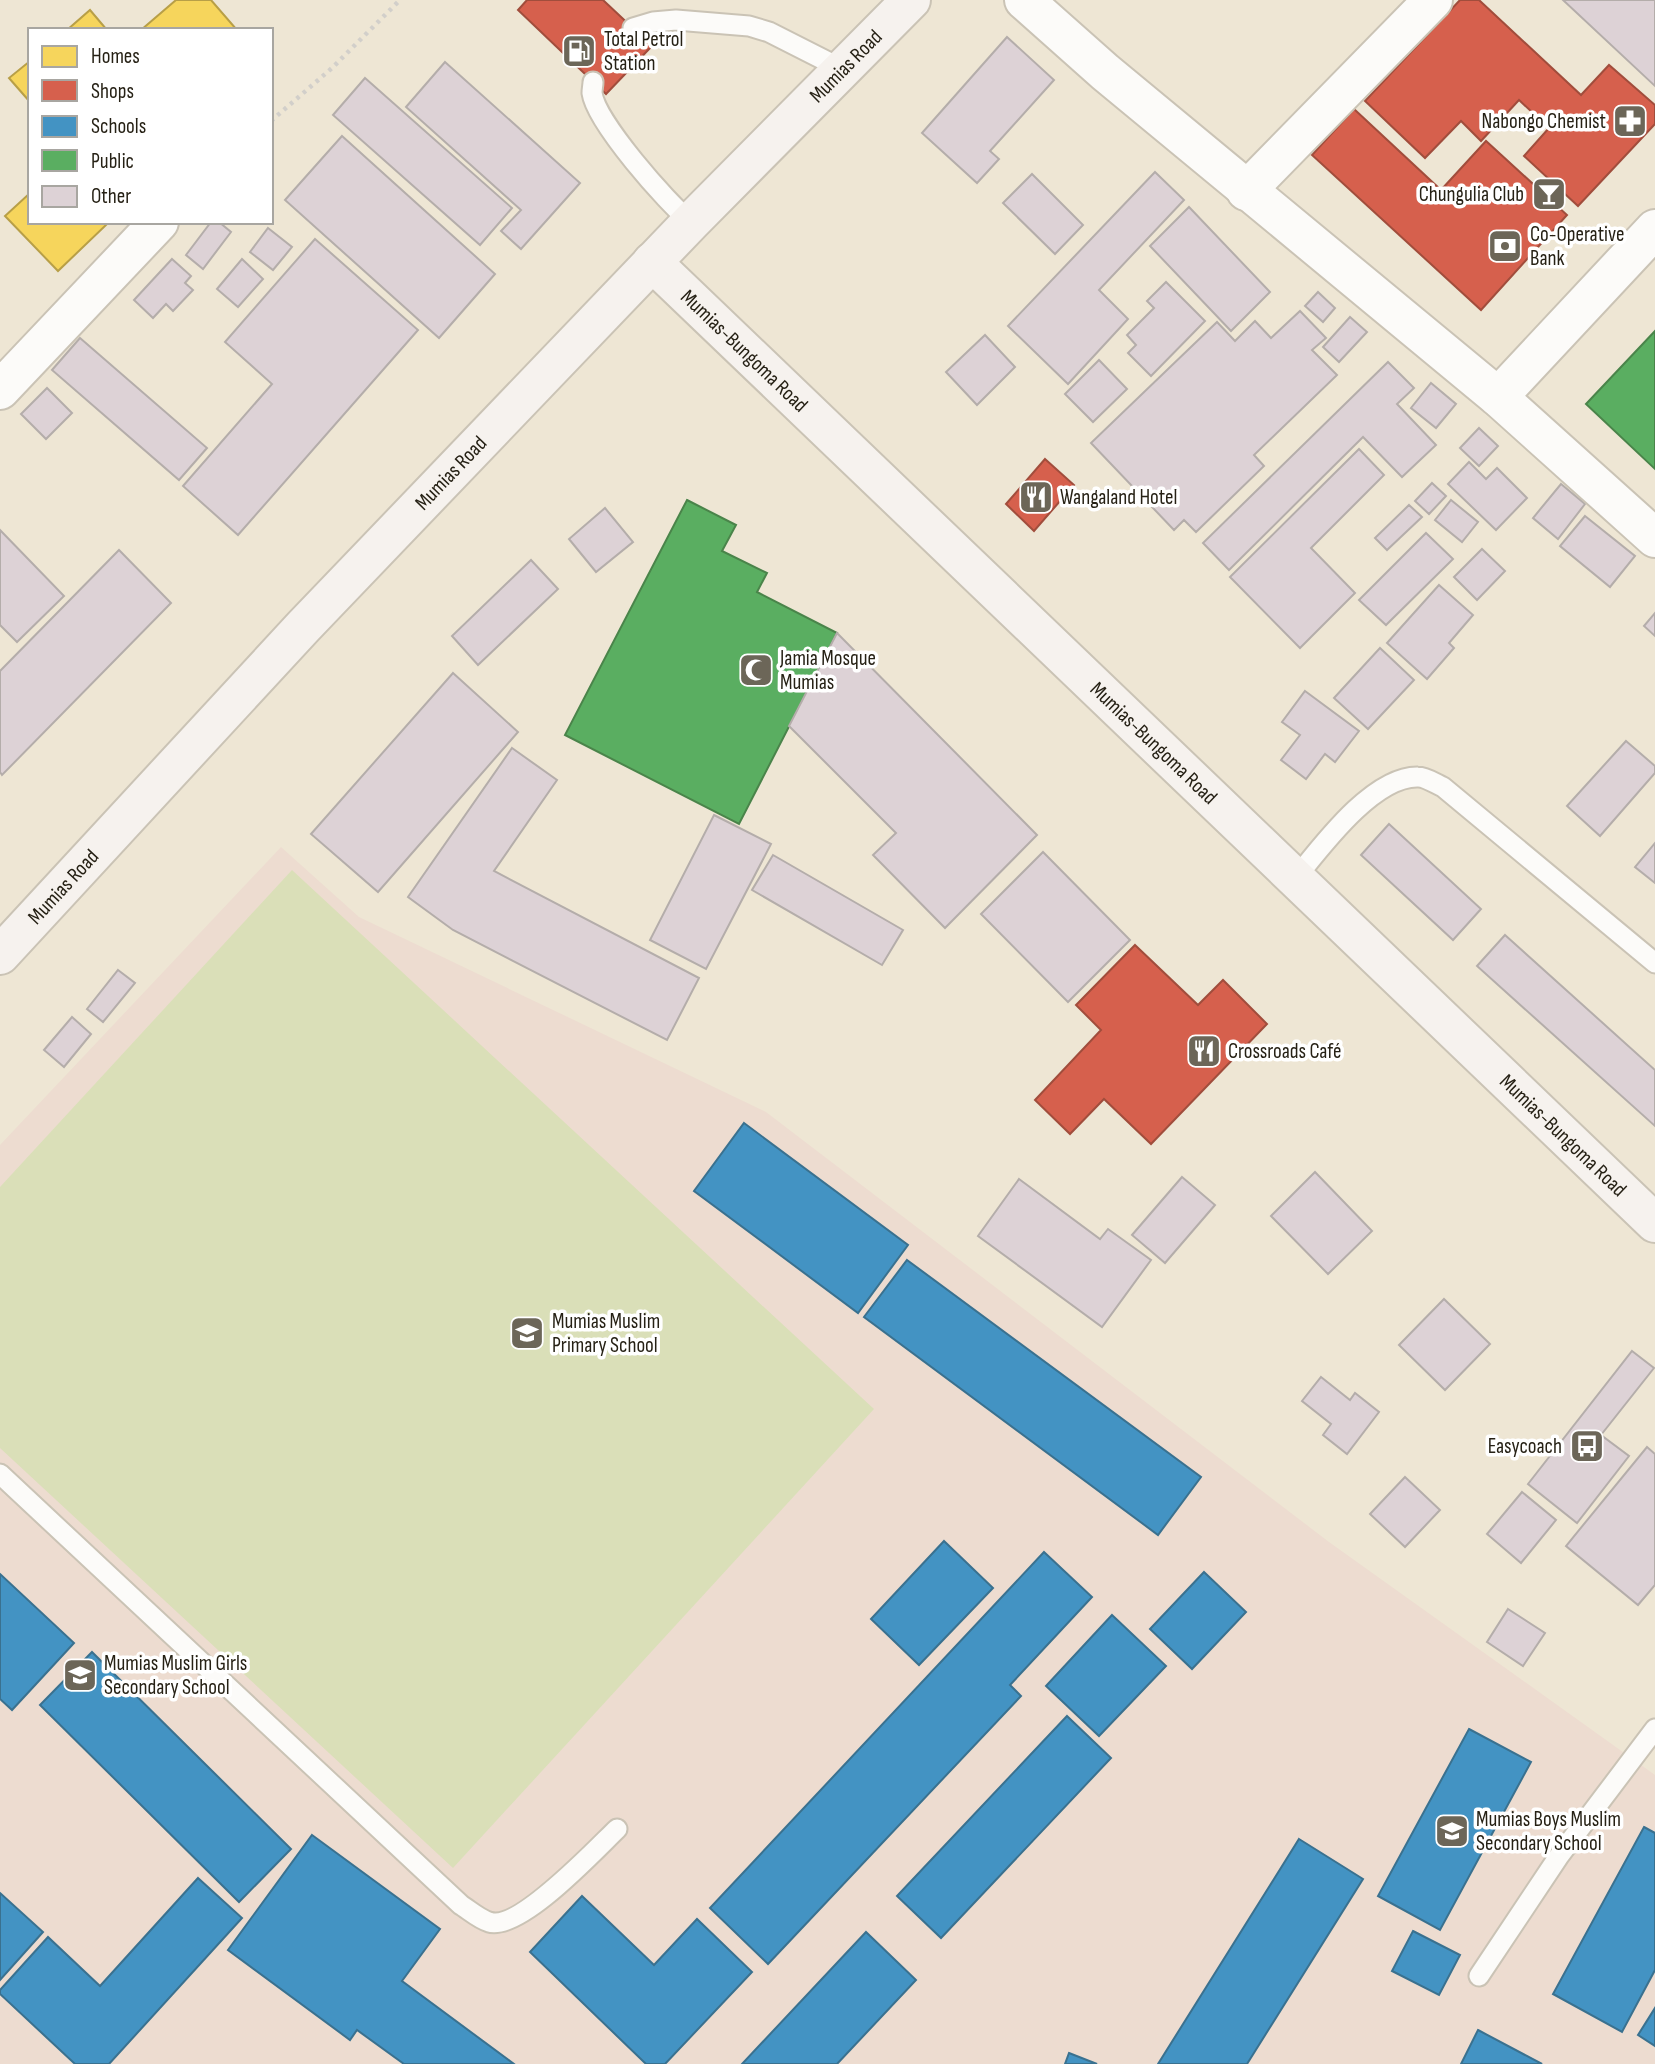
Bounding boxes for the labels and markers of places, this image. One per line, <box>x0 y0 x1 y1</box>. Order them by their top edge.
place label: Total Petrol Station <box>604 27 683 76</box>
fuel station icon: Total Petrol Station <box>560 32 598 70</box>
pharmacy icon: Nabongo Chemist <box>1611 102 1649 140</box>
place label: Nabongo Chemist <box>1481 109 1606 134</box>
bar icon: Chungulia Club <box>1530 175 1568 213</box>
place label: Chungulia Club <box>1419 182 1524 207</box>
place label: Co-Operative Bank <box>1530 222 1624 271</box>
bank icon: Co-Operative Bank <box>1486 227 1524 265</box>
restaurant icon: Wangaland Hotel <box>1017 478 1055 516</box>
place label: Wangaland Hotel <box>1060 485 1177 510</box>
place label: Jamia Mosque Mumias <box>779 646 876 695</box>
mosque icon: Jamia Mosque Mumias <box>737 651 775 689</box>
restaurant icon: Crossroads Café <box>1185 1032 1223 1070</box>
place label: Crossroads Café <box>1228 1039 1341 1064</box>
place label: Mumias Muslim Primary School <box>552 1309 660 1358</box>
school or university icon: Mumias Muslim Primary School <box>508 1314 546 1352</box>
bus stop icon: Easycoach <box>1568 1427 1606 1465</box>
place label: Easycoach <box>1488 1434 1562 1459</box>
place label: Mumias Muslim Girls Secondary School <box>104 1651 247 1700</box>
school or university icon: Mumias Muslim Girls Secondary School <box>61 1656 99 1694</box>
place label: Mumias Boys Muslim Secondary School <box>1476 1807 1621 1856</box>
school or university icon: Mumias Boys Muslim Secondary School <box>1433 1812 1471 1850</box>

